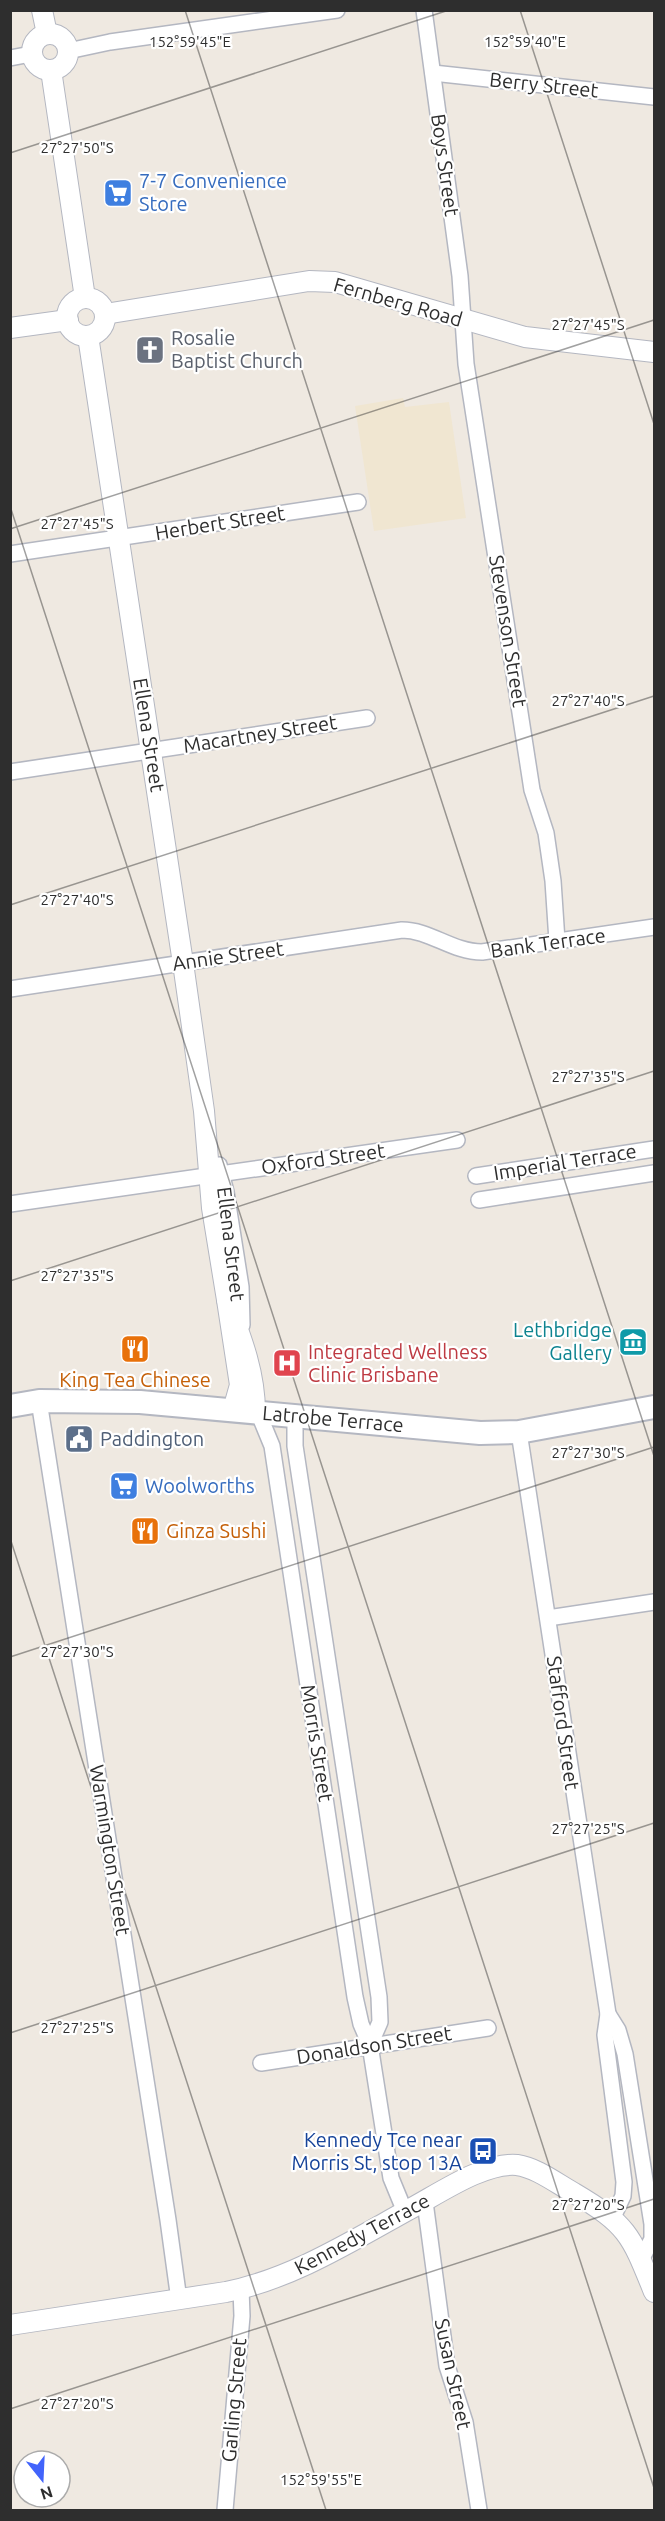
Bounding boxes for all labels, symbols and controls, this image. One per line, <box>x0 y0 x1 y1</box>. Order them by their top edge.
text: 152°59'45"E <box>149 33 231 50</box>
text: 152°59'40"E <box>484 33 566 50</box>
street label: Berry Street <box>488 67 600 102</box>
street label: Boys Street <box>427 112 464 218</box>
text: 27°27'50"S <box>40 139 114 156</box>
place label: 7-7 Convenience Store <box>139 169 287 215</box>
supermarket icon: 7-7 Convenience Store <box>102 177 134 209</box>
street label: Fernberg Road <box>331 272 465 331</box>
text: 27°27'45"S <box>551 316 625 333</box>
place label: Rosalie Baptist Church <box>171 326 303 372</box>
church icon: Rosalie Baptist Church <box>134 334 166 366</box>
street label: Herbert Street <box>153 501 287 544</box>
text: 27°27'45"S <box>40 515 114 532</box>
street label: Stevenson Street <box>485 553 532 709</box>
street label: Ellena Street <box>129 676 170 794</box>
text: 27°27'40"S <box>551 692 625 709</box>
street label: Macartney Street <box>182 710 338 757</box>
text: 27°27'40"S <box>40 891 114 908</box>
street label: Bank Terrace <box>489 923 607 962</box>
street label: Annie Street <box>171 936 285 975</box>
text: 27°27'35"S <box>551 1068 625 1085</box>
street label: Oxford Street <box>260 1138 386 1179</box>
street label: Imperial Terrace <box>492 1139 638 1184</box>
street label: Ellena Street <box>213 1186 250 1302</box>
text: 27°27'35"S <box>40 1267 114 1284</box>
place label: Lethbridge Gallery <box>513 1318 612 1364</box>
museum icon: Lethbridge Gallery <box>617 1326 649 1358</box>
restaurant icon: King Tea Chinese <box>119 1333 151 1365</box>
place label: Integrated Wellness Clinic Brisbane <box>308 1340 487 1386</box>
hospital icon: Integrated Wellness Clinic Brisbane <box>271 1347 303 1379</box>
place label: King Tea Chinese <box>59 1368 211 1391</box>
street label: Latrobe Terrace <box>261 1401 405 1436</box>
public building icon: Paddington <box>63 1423 95 1455</box>
place label: Paddington <box>100 1427 204 1450</box>
text: 27°27'30"S <box>551 1444 625 1461</box>
supermarket icon: Woolworths <box>108 1470 140 1502</box>
place label: Woolworths <box>145 1474 255 1497</box>
restaurant icon: Ginza Sushi <box>129 1515 161 1547</box>
place label: Ginza Sushi <box>166 1519 266 1542</box>
text: 27°27'30"S <box>40 1643 114 1660</box>
street label: Stafford Street <box>543 1654 584 1792</box>
street label: Morris Street <box>297 1683 338 1803</box>
street label: Warmington Street <box>86 1763 135 1937</box>
text: 27°27'25"S <box>551 1820 625 1837</box>
text: 27°27'25"S <box>40 2019 114 2036</box>
street label: Donaldson Street <box>295 2021 453 2068</box>
place label: Kennedy Tce near Morris St, stop 13A <box>292 2128 462 2174</box>
bus stop icon: Kennedy Tce near Morris St, stop 13A <box>467 2135 499 2167</box>
street label: Kennedy Terrace <box>290 2188 433 2279</box>
text: 27°27'20"S <box>551 2196 625 2213</box>
street label: Susan Street <box>431 2316 476 2432</box>
street label: Garling Street <box>217 2337 250 2463</box>
text: 27°27'20"S <box>40 2395 114 2412</box>
north arrow <box>12 2449 72 2509</box>
text: 152°59'55"E <box>280 2471 362 2488</box>
text: N <box>38 2483 55 2504</box>

